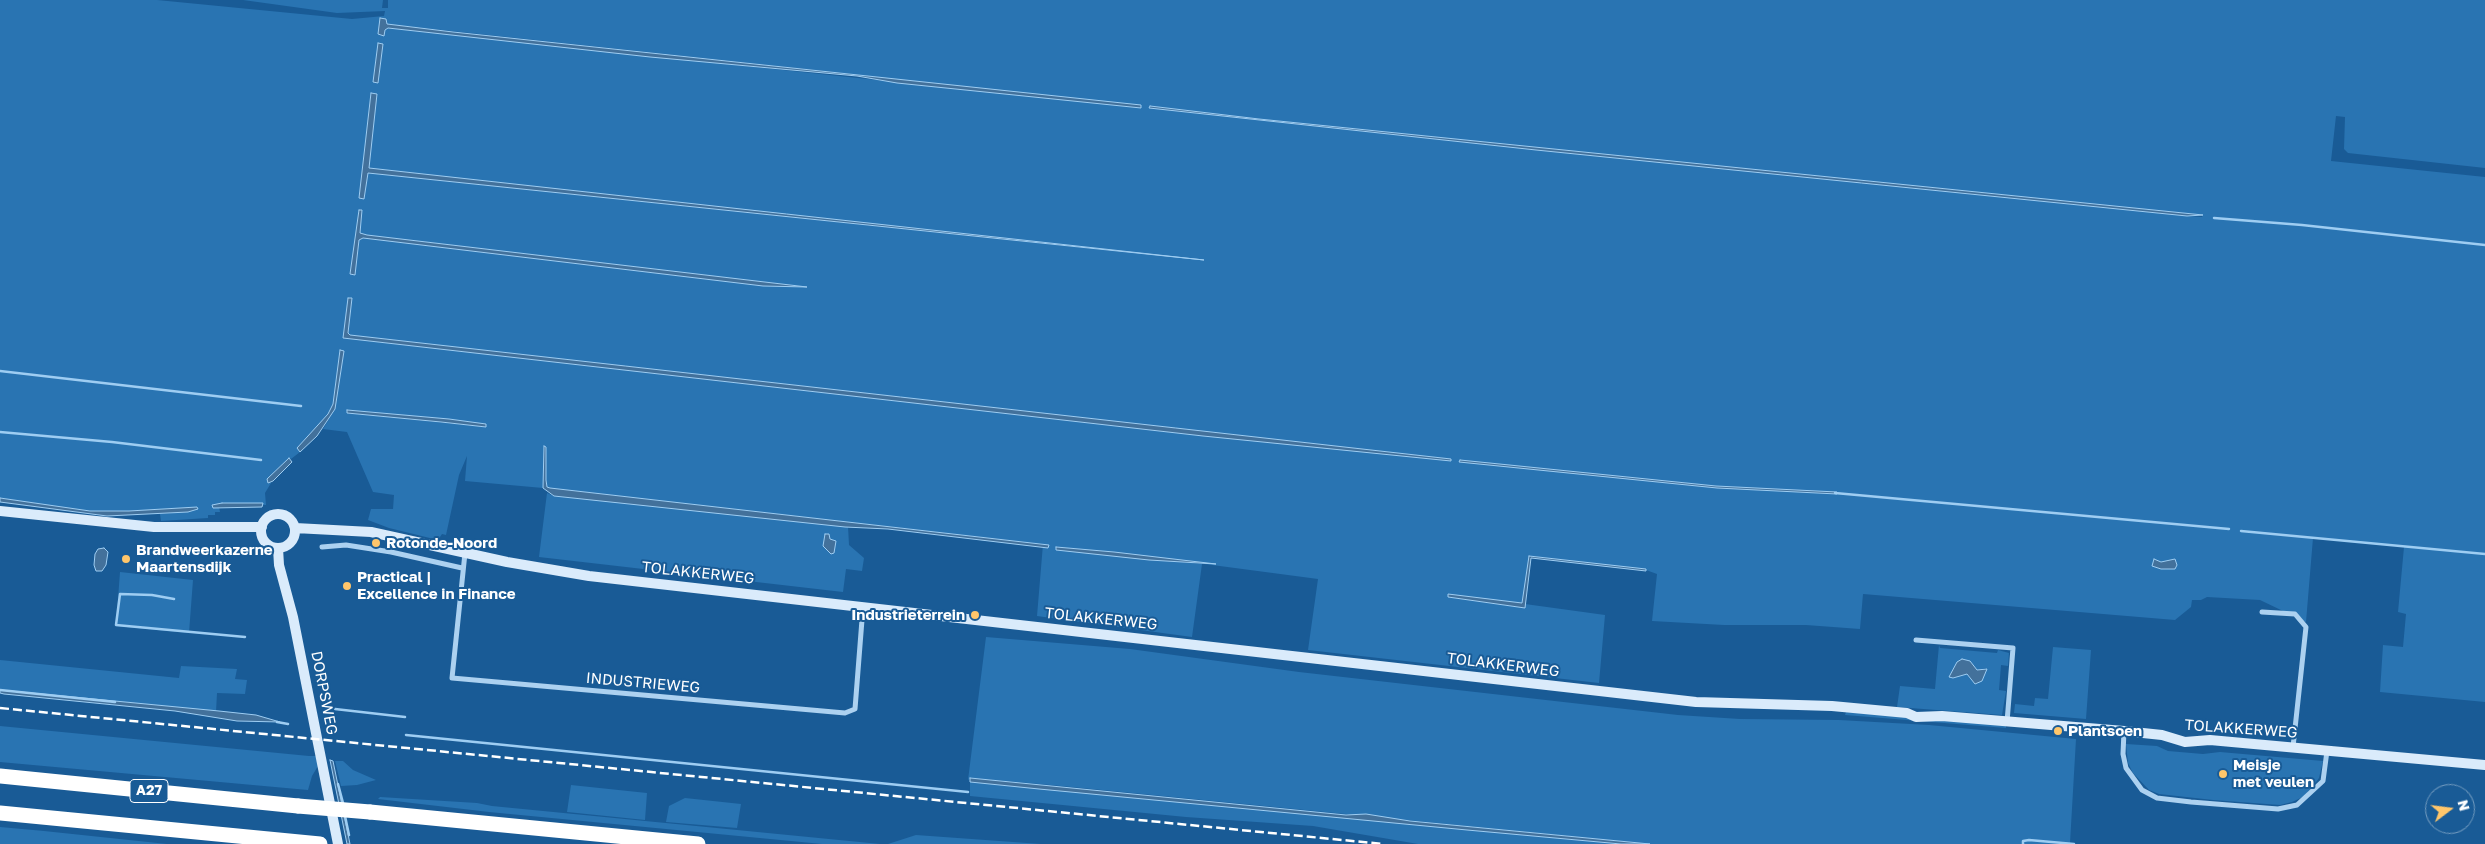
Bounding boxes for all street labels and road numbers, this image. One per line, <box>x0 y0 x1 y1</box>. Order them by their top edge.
street label: TOLAKKERWEG <box>641 558 755 588</box>
street label: TOLAKKERWEG <box>1044 604 1158 634</box>
street label: TOLAKKERWEG <box>1446 649 1560 681</box>
street label: DORPSWEG <box>307 650 341 736</box>
street label: INDUSTRIEWEG <box>585 669 701 697</box>
street label: TOLAKKERWEG <box>2184 716 2298 742</box>
road number: A27 <box>130 779 168 802</box>

